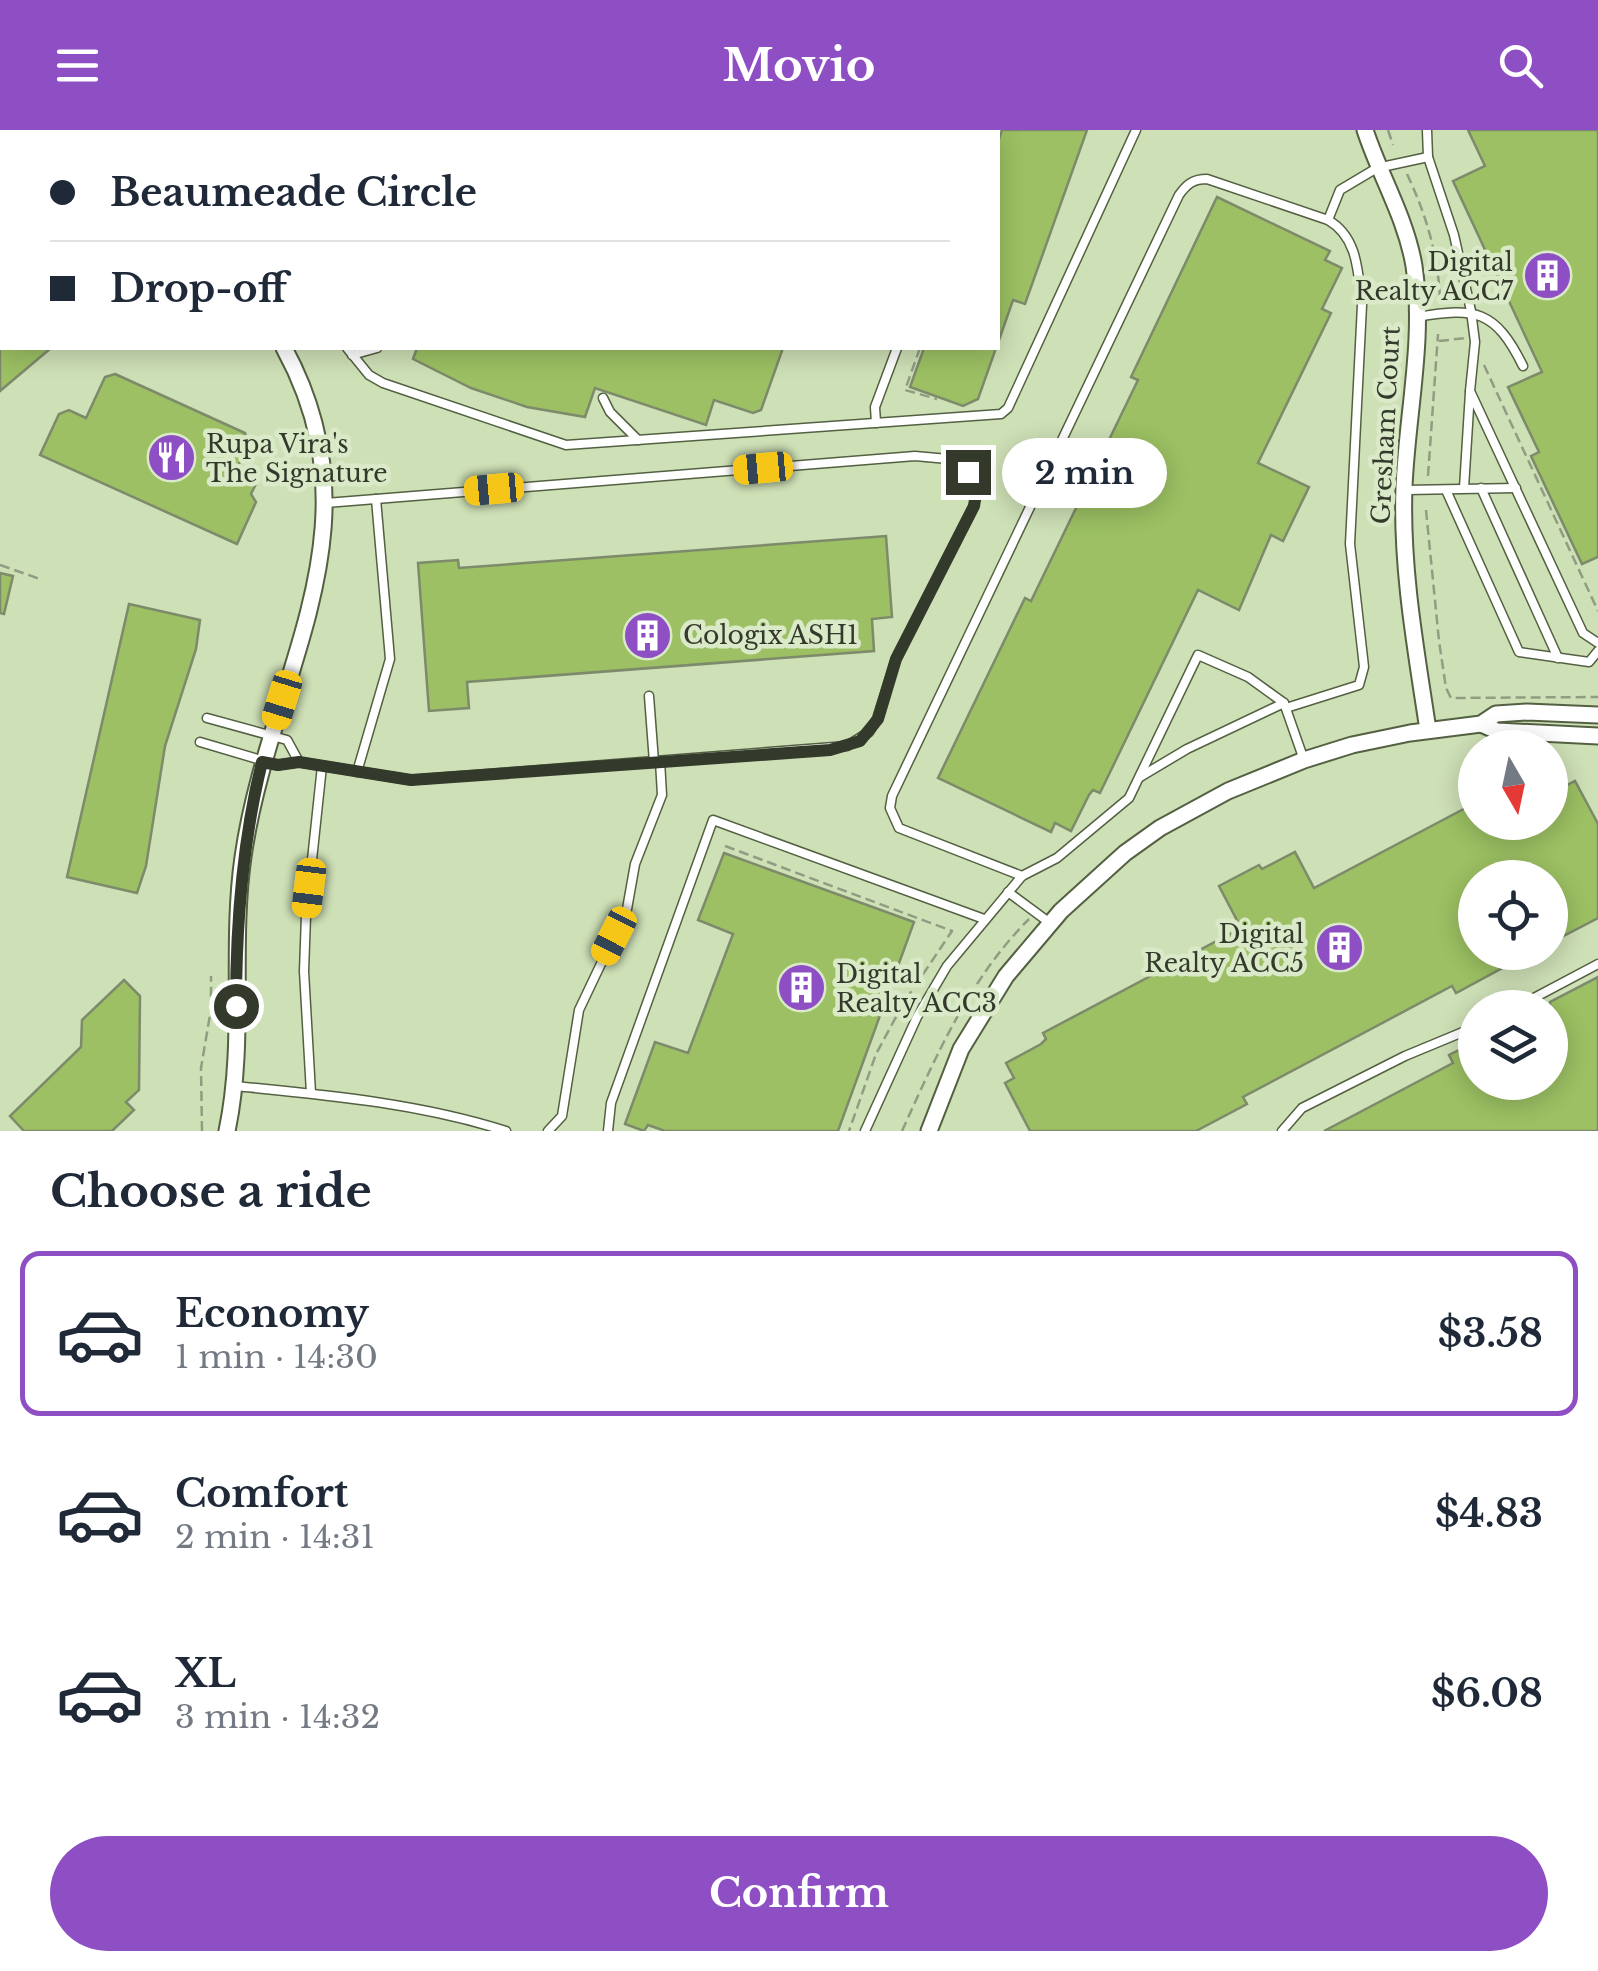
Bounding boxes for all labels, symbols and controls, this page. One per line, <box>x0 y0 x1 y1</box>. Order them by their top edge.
text: Movio <box>722 37 876 93</box>
icon: menu <box>50 38 105 93</box>
icon: search <box>1493 38 1548 93</box>
text: Beaumeade Circle <box>110 169 477 216</box>
place label: Digital Realty ACC7 <box>1355 247 1513 307</box>
building icon: Digital Realty ACC7 <box>1522 250 1574 302</box>
text: Drop-off <box>110 265 287 312</box>
street label: Gresham Court <box>1365 324 1407 525</box>
place label: Rupa Vira's The Signature <box>206 429 388 489</box>
restaurant icon: Rupa Vira's The Signature <box>145 432 197 484</box>
callout: 2 min <box>1003 437 1168 507</box>
car <box>732 450 794 486</box>
route end <box>946 450 991 495</box>
text: 2 min <box>1035 453 1134 493</box>
car <box>463 471 525 507</box>
building icon: Cologix ASH1 <box>622 609 674 661</box>
place label: Cologix ASH1 <box>683 620 858 651</box>
car <box>259 667 305 733</box>
north arrow <box>1458 730 1568 840</box>
map controls <box>1458 730 1568 1100</box>
car <box>290 856 328 920</box>
button: locate <box>1458 860 1568 970</box>
car <box>587 902 641 970</box>
place label: Digital Realty ACC5 <box>1144 919 1304 979</box>
building icon: Digital Realty ACC5 <box>1313 922 1365 974</box>
place label: Digital Realty ACC3 <box>836 959 997 1019</box>
building icon: Digital Realty ACC3 <box>775 962 827 1014</box>
route start <box>214 984 259 1029</box>
button: layers <box>1458 990 1568 1100</box>
text: Choose a ride <box>50 1163 372 1219</box>
icon: car <box>55 1289 145 1379</box>
text: Economy <box>175 1290 369 1337</box>
text: $3.58 <box>1438 1310 1543 1357</box>
text: 1 min · 14:30 <box>175 1337 378 1377</box>
icon: car <box>55 1469 145 1559</box>
text: Comfort <box>175 1470 348 1517</box>
text: $4.83 <box>1435 1490 1543 1537</box>
text: 2 min · 14:31 <box>175 1517 375 1557</box>
icon: car <box>55 1649 145 1739</box>
text: XL <box>175 1650 236 1697</box>
text: $6.08 <box>1431 1670 1543 1717</box>
text: 3 min · 14:32 <box>175 1697 380 1737</box>
button: Confirm <box>50 1836 1548 1951</box>

